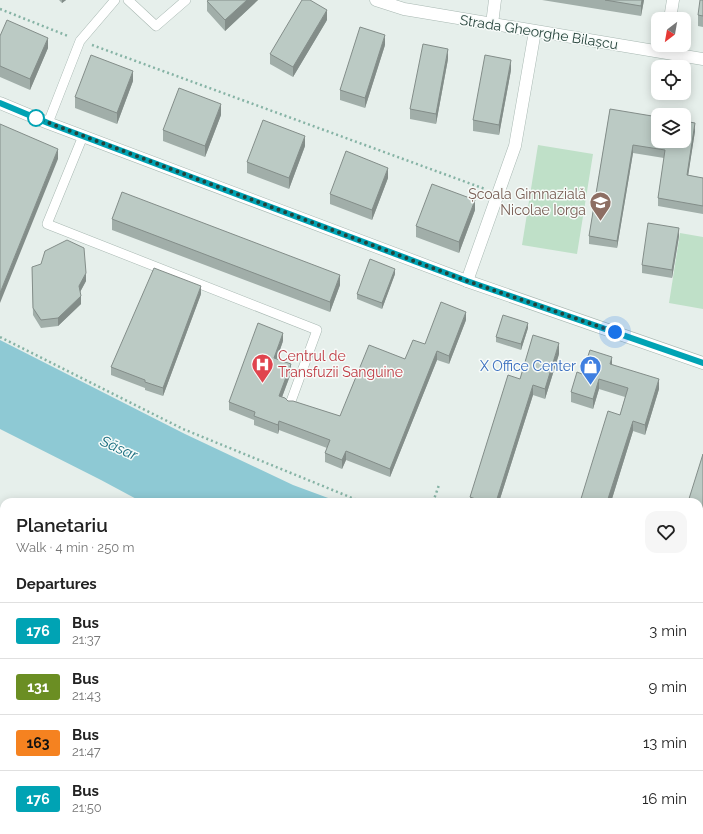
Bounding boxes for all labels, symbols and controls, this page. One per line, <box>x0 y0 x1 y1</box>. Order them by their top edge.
street label: Strada Gheorghe Bilașcu <box>459 12 619 52</box>
north arrow <box>651 12 691 52</box>
map controls <box>651 12 691 148</box>
button: locate <box>651 60 691 100</box>
button: layers <box>651 108 691 148</box>
unlabelled marker <box>27 109 45 127</box>
place label: Școala Gimnazială Nicolae Iorga <box>468 186 586 218</box>
school or university icon: Școala Gimnazială Nicolae Iorga <box>588 189 614 222</box>
your location <box>605 322 625 342</box>
place label: Centrul de Transfuzii Sanguine <box>278 348 403 380</box>
hospital icon: Centrul de Transfuzii Sanguine <box>249 351 275 384</box>
shop icon: X Office Center <box>578 353 604 386</box>
place label: X Office Center <box>480 358 576 374</box>
water label: Săsar <box>97 431 141 464</box>
button: heart <box>645 511 687 553</box>
text: Planetariu <box>16 514 108 536</box>
text: Walk · 4 min · 250 m <box>16 540 134 555</box>
text: Departures <box>16 575 97 593</box>
text: Bus <box>72 614 99 632</box>
text: 3 min <box>649 622 687 640</box>
text: 176 <box>26 623 50 639</box>
text: 21:37 <box>72 632 101 647</box>
text: Bus <box>72 670 99 688</box>
text: 9 min <box>649 678 687 696</box>
text: 131 <box>27 679 49 695</box>
text: 21:43 <box>72 688 101 703</box>
text: Bus <box>72 726 99 744</box>
text: 13 min <box>643 734 687 752</box>
text: 163 <box>26 735 50 751</box>
text: 21:47 <box>72 744 101 759</box>
text: Bus <box>72 782 99 800</box>
text: 16 min <box>642 790 687 808</box>
text: 176 <box>26 791 50 807</box>
text: 21:50 <box>72 800 102 815</box>

